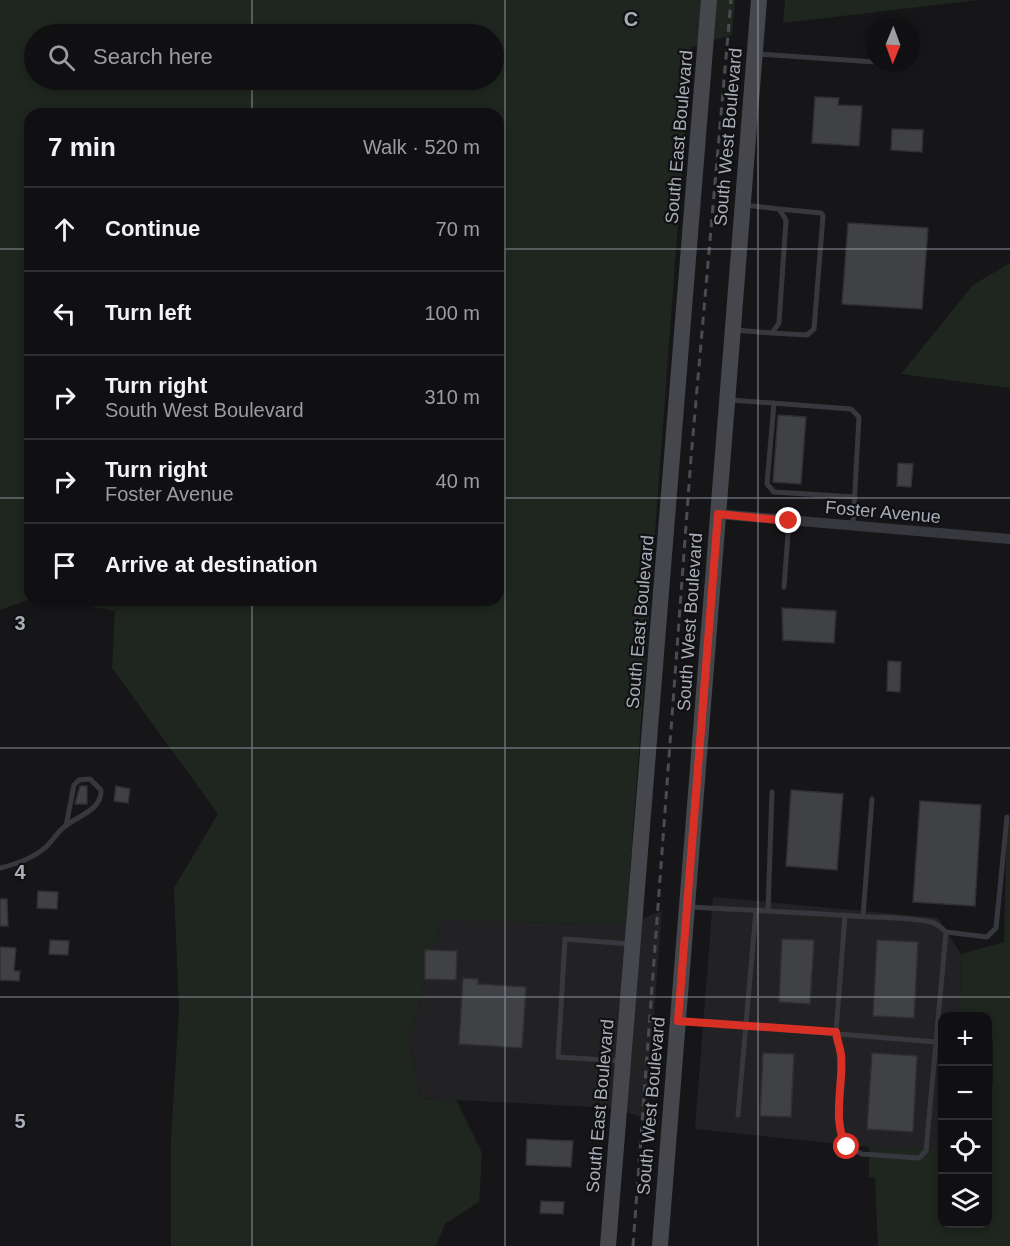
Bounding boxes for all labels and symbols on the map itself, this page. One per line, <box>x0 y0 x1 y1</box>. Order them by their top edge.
text: C <box>624 8 638 30</box>
north arrow <box>866 18 920 72</box>
street label: South West Boulevard <box>710 47 746 227</box>
street label: South East Boulevard <box>661 49 697 225</box>
street label: Foster Avenue <box>824 497 942 527</box>
route end <box>775 507 801 533</box>
street label: South West Boulevard <box>674 532 706 712</box>
street label: South East Boulevard <box>622 534 658 710</box>
text: 3 <box>14 612 26 634</box>
text: 4 <box>14 861 26 883</box>
street label: South West Boulevard <box>633 1016 669 1196</box>
street label: South East Boulevard <box>582 1018 618 1194</box>
text: 5 <box>14 1110 26 1132</box>
route start <box>833 1133 859 1159</box>

